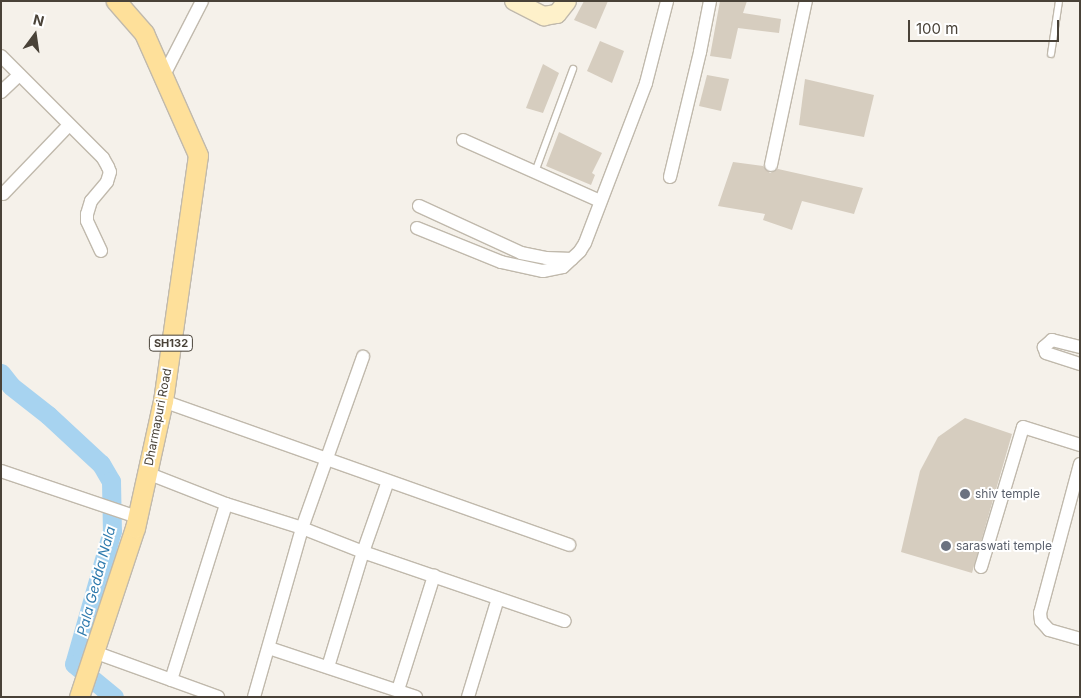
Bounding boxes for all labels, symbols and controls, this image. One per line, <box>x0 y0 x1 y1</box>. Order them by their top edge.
north arrow <box>10 10 60 60</box>
text: N <box>32 10 46 29</box>
scale bar <box>911 10 1062 42</box>
text: 100 m <box>916 19 958 38</box>
road number: SH132 <box>148 334 194 352</box>
street label: Dharmapuri Road <box>142 367 174 467</box>
place label: shiv temple <box>975 487 1040 501</box>
marker: shiv temple <box>959 488 971 500</box>
water label: Pala Gedda Nala <box>73 524 119 638</box>
place label: saraswati temple <box>956 539 1052 553</box>
marker: saraswati temple <box>940 540 952 552</box>

